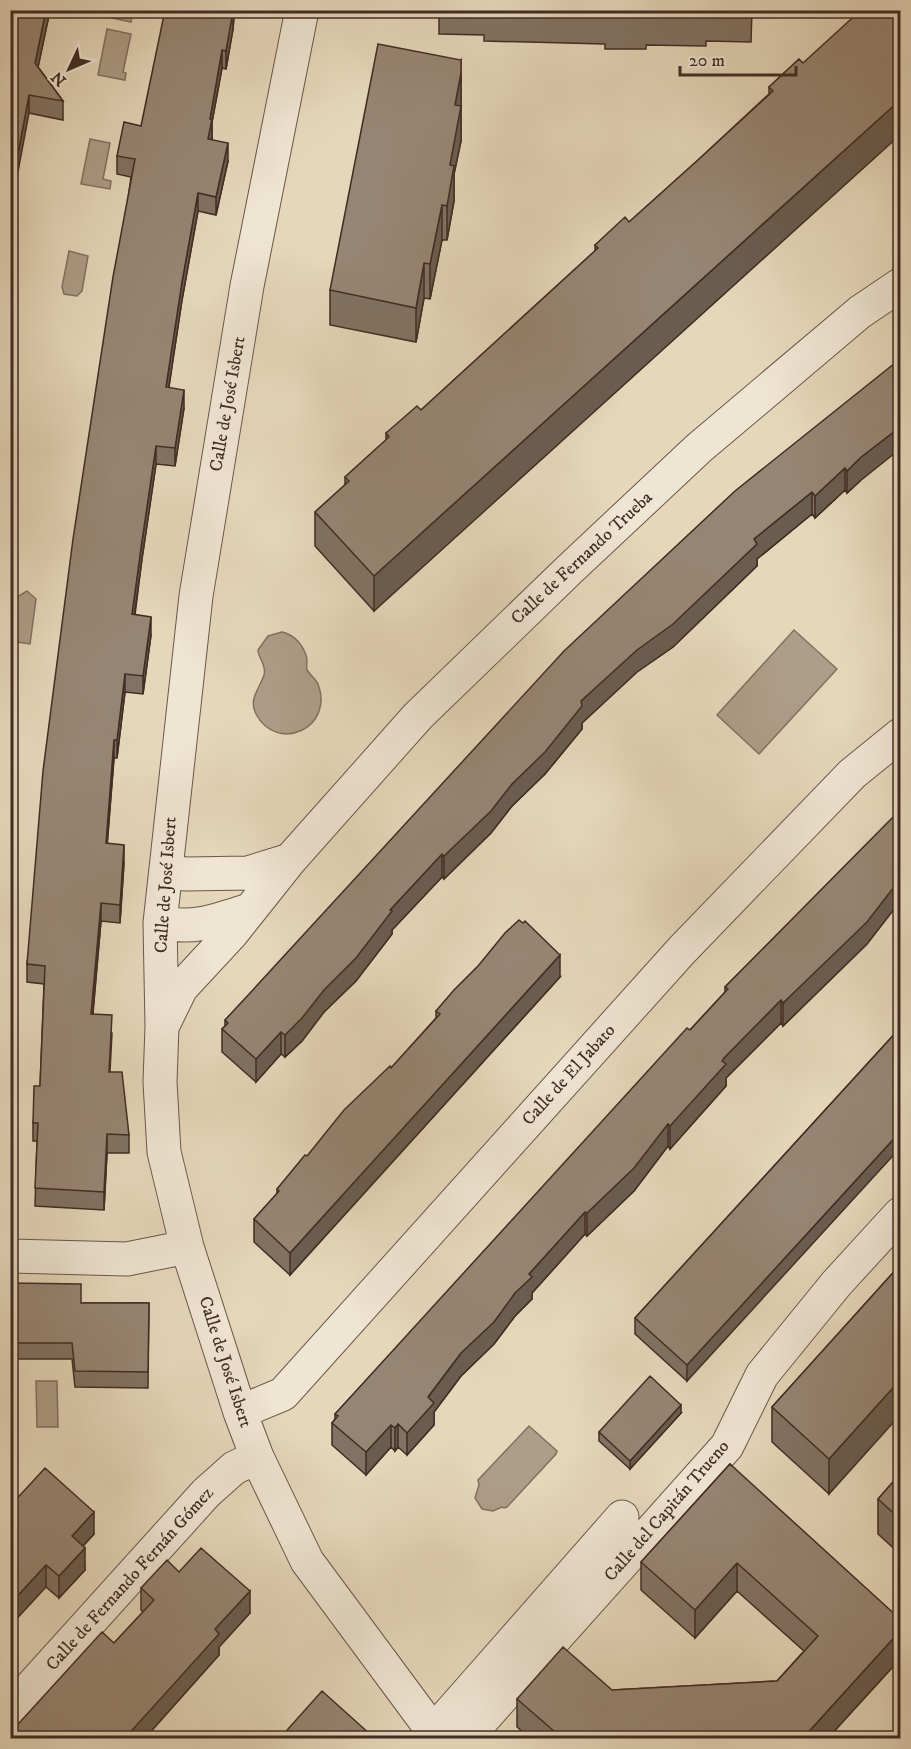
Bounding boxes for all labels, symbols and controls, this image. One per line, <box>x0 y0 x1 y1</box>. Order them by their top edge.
north arrow <box>39 39 99 99</box>
scale bar <box>680 39 796 77</box>
text: 20 m <box>689 50 725 72</box>
text: N <box>47 67 71 90</box>
street label: Calle de José Isbert <box>205 335 251 473</box>
street label: Calle de Fernando Trueba <box>507 486 658 629</box>
street label: Calle de José Isbert <box>150 816 182 954</box>
street label: Calle de El Jabato <box>518 1020 621 1130</box>
street label: Calle de José Isbert <box>193 1294 257 1431</box>
street label: Calle del Capitán Trueno <box>600 1436 735 1586</box>
street label: Calle de Fernando Fernán Gómez <box>42 1482 219 1675</box>

